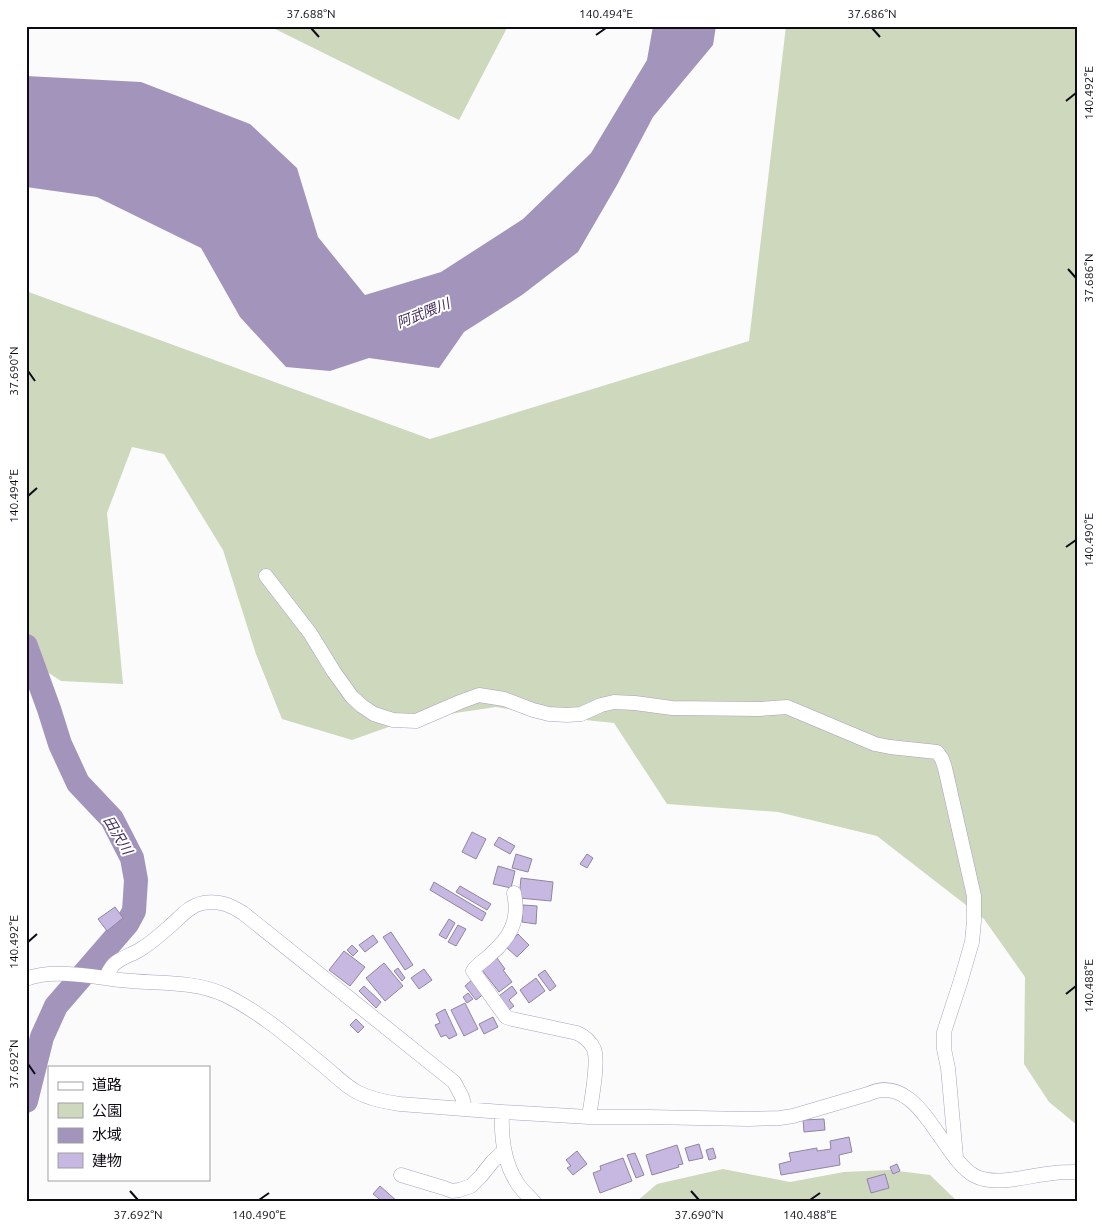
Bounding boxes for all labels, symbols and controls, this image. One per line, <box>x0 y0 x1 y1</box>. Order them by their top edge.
text: 37.688°N <box>286 7 336 20</box>
text: 140.494°E <box>579 7 633 20</box>
text: 37.686°N <box>847 7 897 20</box>
text: 140.492°E <box>1082 66 1095 120</box>
text: 37.686°N <box>1082 253 1095 303</box>
water label: 阿武隈川 <box>394 294 454 331</box>
text: 37.690°N <box>7 346 20 396</box>
text: 140.494°E <box>7 469 20 523</box>
text: 140.490°E <box>1082 513 1095 567</box>
water label: 田沢川 <box>100 813 137 859</box>
text: 140.492°E <box>7 915 20 969</box>
text: 140.488°E <box>1082 959 1095 1013</box>
text: 37.692°N <box>7 1039 20 1089</box>
legend <box>48 1066 210 1180</box>
text: 道路 <box>92 1076 122 1093</box>
text: 公園 <box>92 1102 122 1119</box>
text: 水域 <box>92 1126 122 1143</box>
text: 建物 <box>92 1152 122 1169</box>
text: 37.692°N <box>113 1208 163 1221</box>
text: 140.490°E <box>232 1208 286 1221</box>
text: 37.690°N <box>674 1208 724 1221</box>
text: 140.488°E <box>783 1208 837 1221</box>

